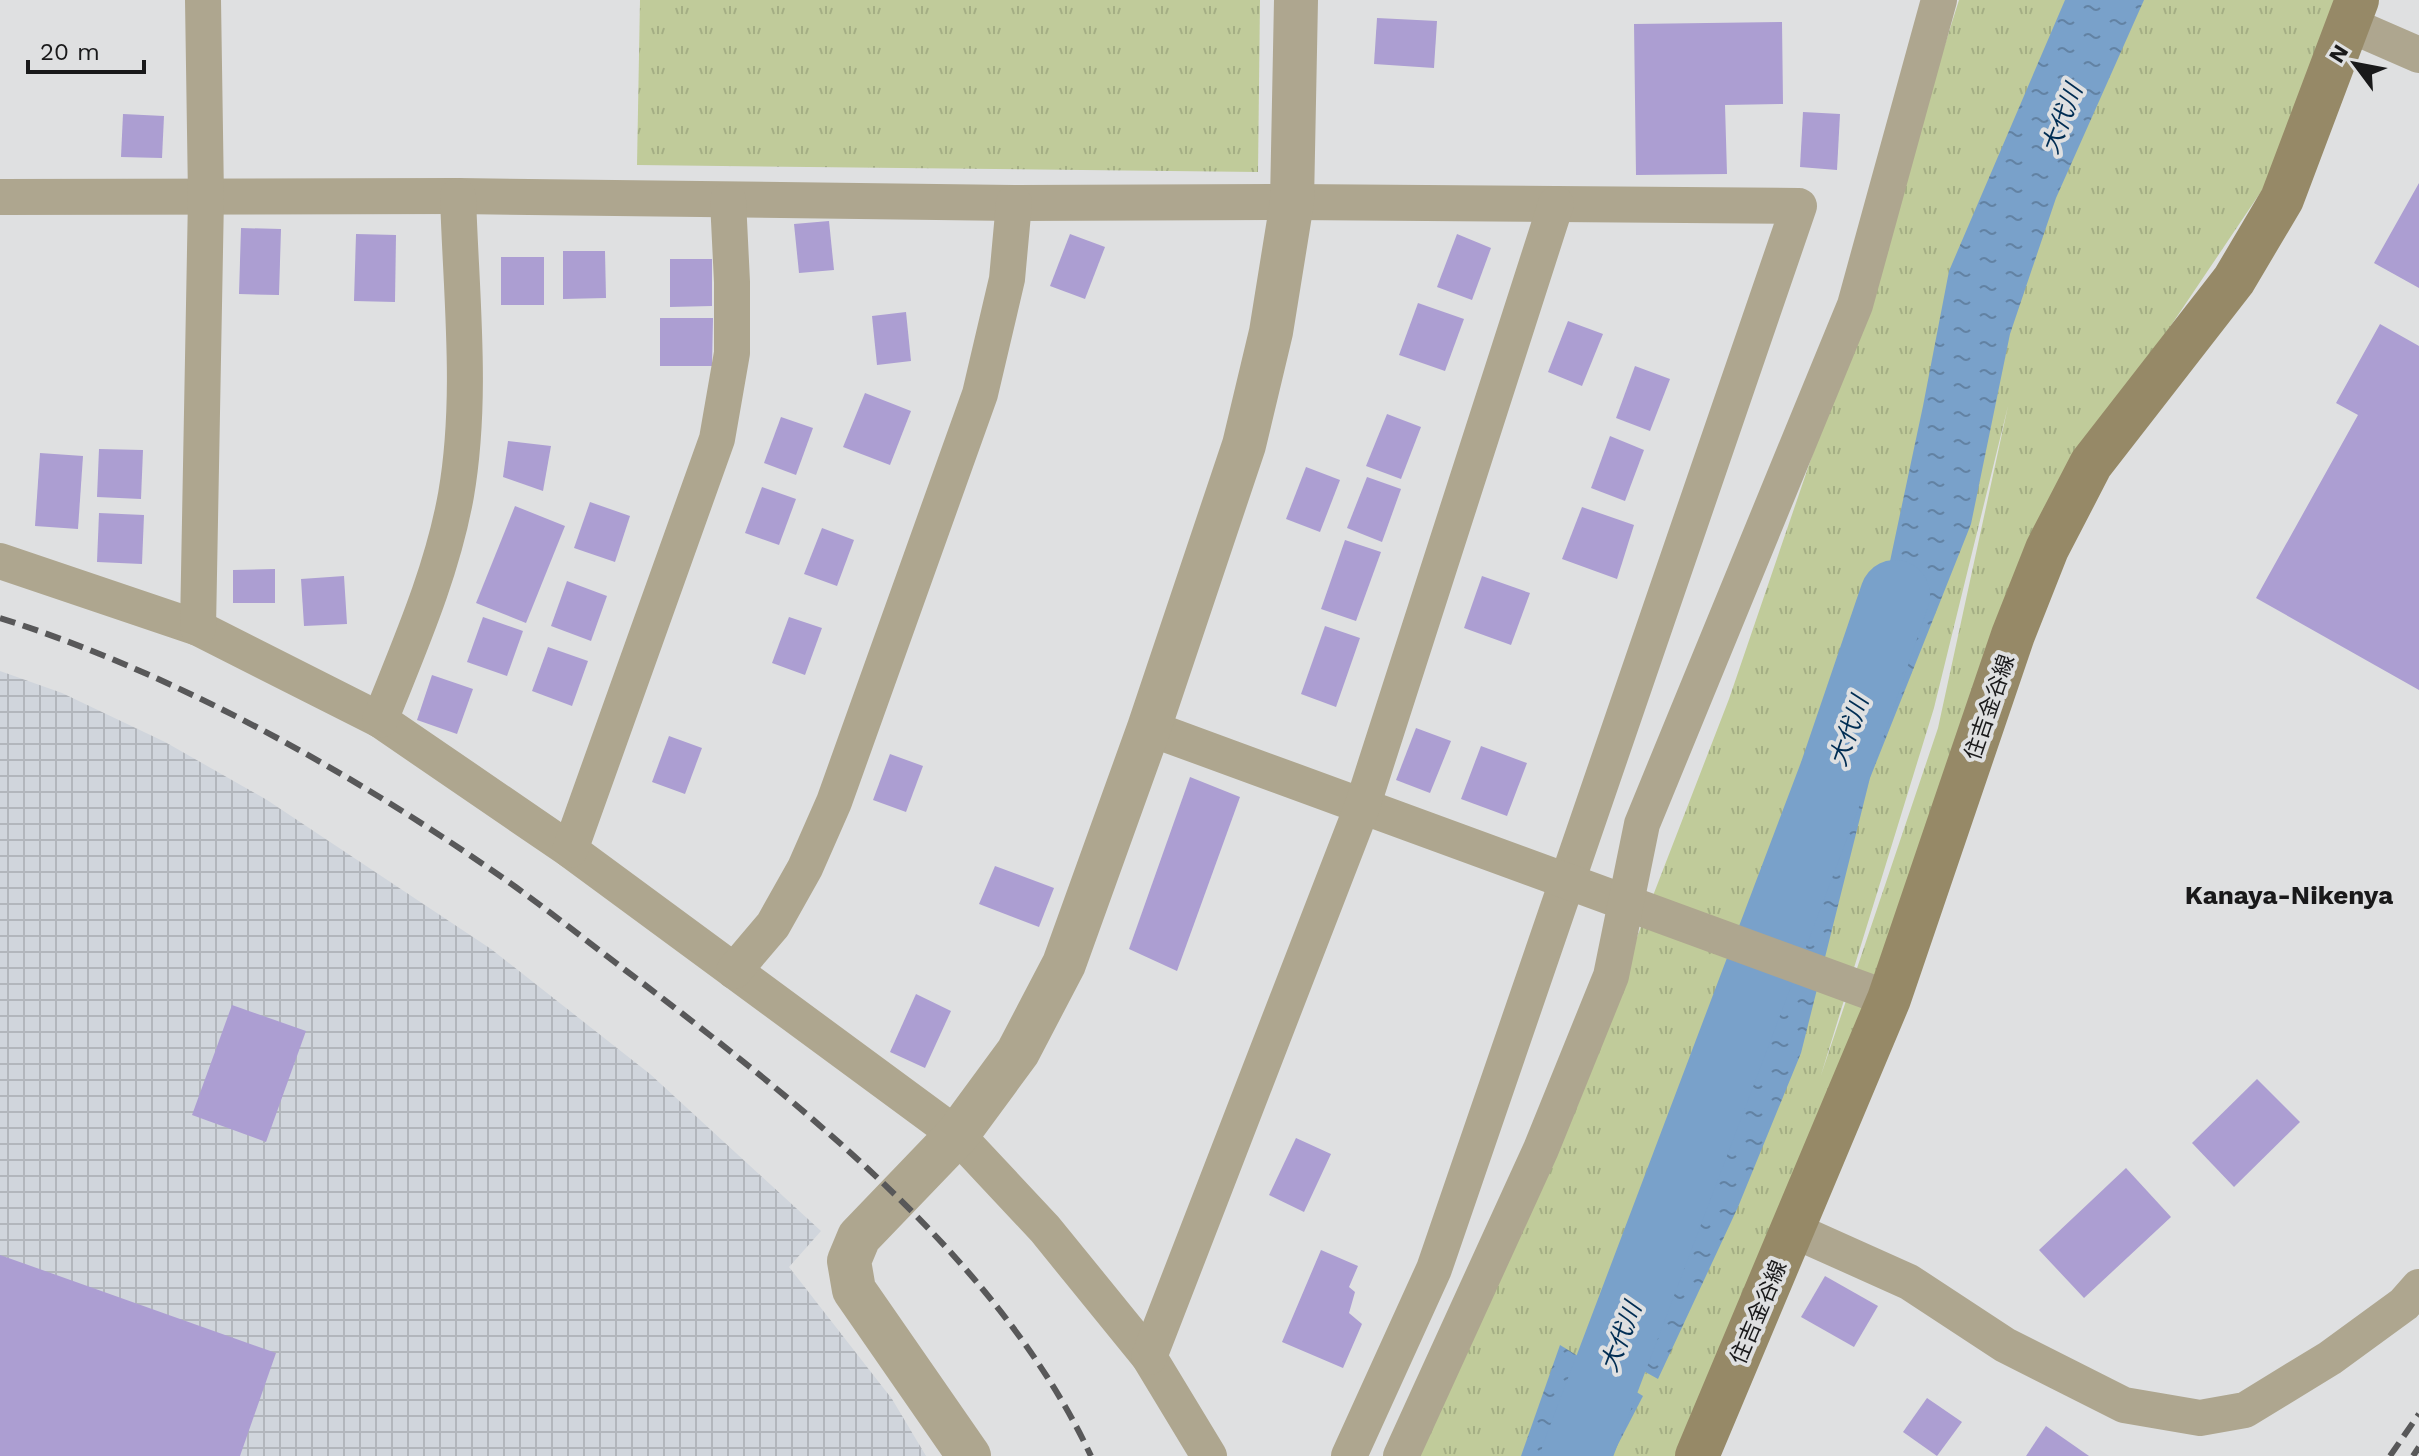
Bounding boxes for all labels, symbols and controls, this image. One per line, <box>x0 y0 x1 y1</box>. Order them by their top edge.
scale bar <box>28 24 144 74</box>
north arrow <box>2315 24 2395 104</box>
text: 20 m <box>40 38 100 66</box>
text: N <box>2324 40 2353 67</box>
water label: 大代川 <box>2036 78 2089 158</box>
street label: 住吉金谷線 <box>1960 651 2019 763</box>
water label: 大代川 <box>1824 690 1875 770</box>
district label: Kanaya-Nikenya <box>2185 880 2393 910</box>
street label: 住吉金谷線 <box>1725 1257 1791 1368</box>
water label: 大代川 <box>1595 1296 1648 1376</box>

